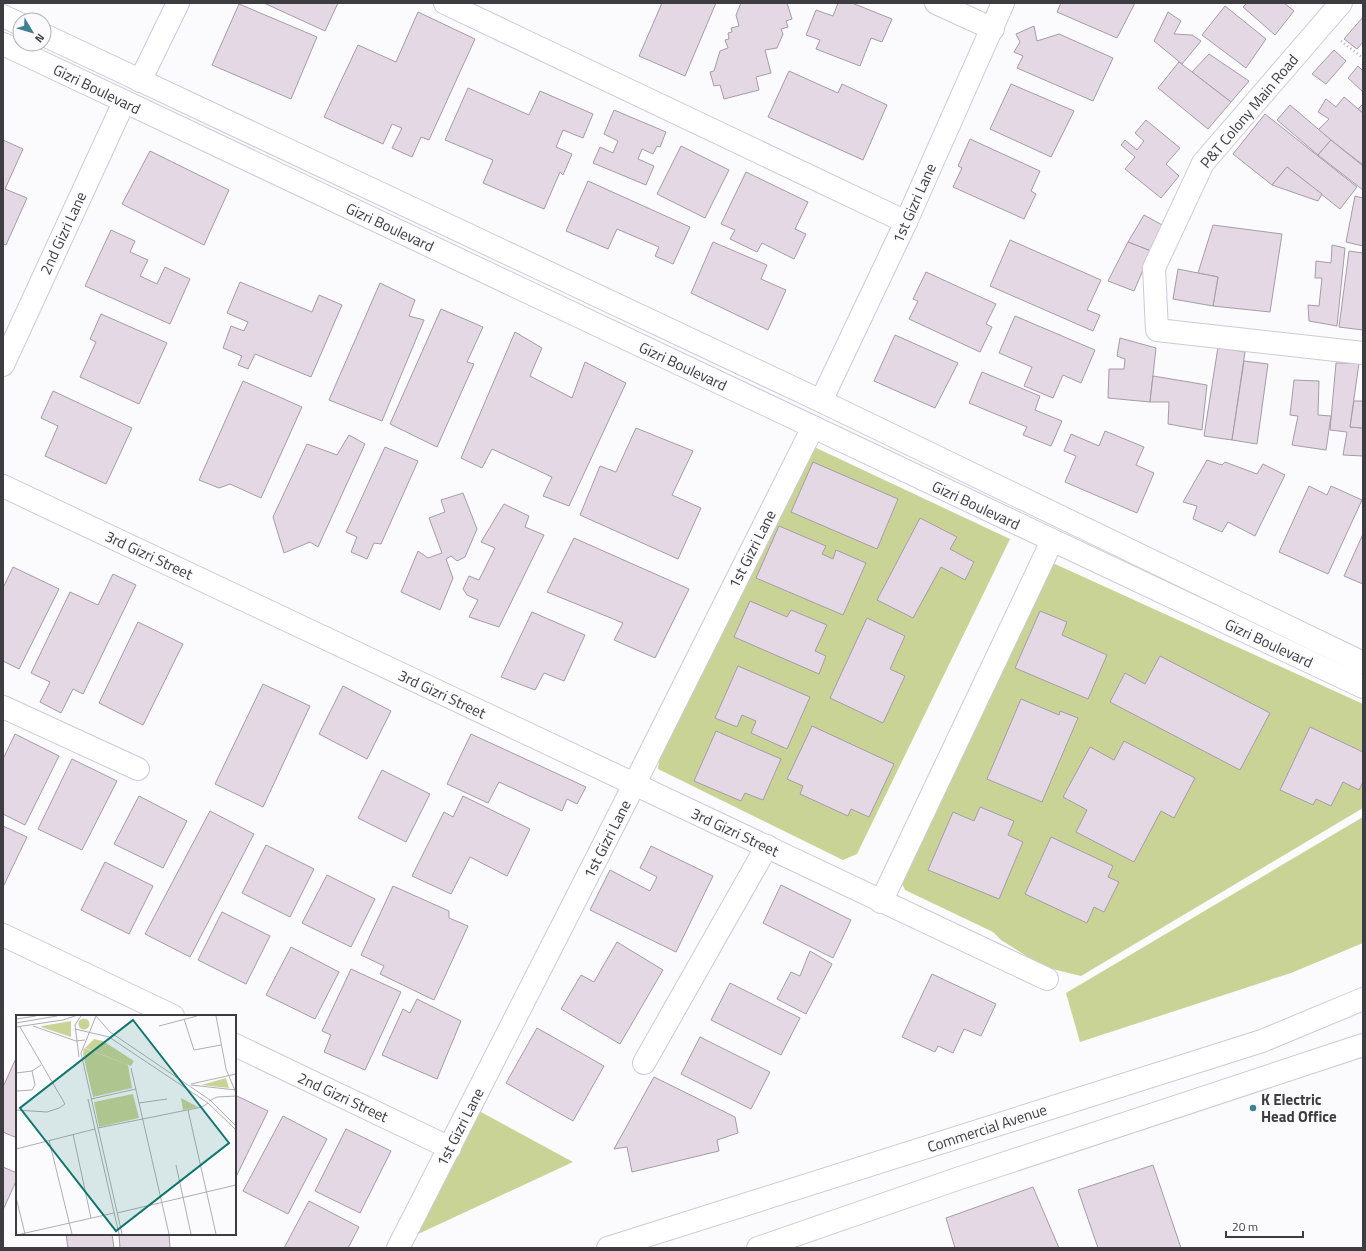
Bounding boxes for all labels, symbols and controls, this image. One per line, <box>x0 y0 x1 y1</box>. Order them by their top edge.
north arrow <box>12 12 52 52</box>
text: N <box>31 30 49 46</box>
street label: P&T Colony Main Road <box>1194 49 1304 173</box>
street label: Gizri Boulevard <box>49 58 145 120</box>
street label: 1st Gizri Lane <box>886 159 942 247</box>
street label: 2nd Gizri Lane <box>34 188 92 278</box>
street label: Gizri Boulevard <box>342 197 438 257</box>
street label: Gizri Boulevard <box>635 336 731 396</box>
street label: Gizri Boulevard <box>928 475 1024 535</box>
street label: 1st Gizri Lane <box>722 506 782 592</box>
street label: 3rd Gizri Street <box>101 525 197 586</box>
street label: Gizri Boulevard <box>1221 613 1317 673</box>
street label: 3rd Gizri Street <box>394 664 490 725</box>
street label: 1st Gizri Lane <box>577 796 637 882</box>
street label: 3rd Gizri Street <box>687 802 783 863</box>
inset map <box>16 1015 236 1235</box>
street label: 2nd Gizri Street <box>294 1066 393 1128</box>
street label: 1st Gizri Lane <box>430 1084 490 1170</box>
place label: K Electric Head Office <box>1261 1088 1337 1128</box>
street label: Commercial Avenue <box>924 1098 1050 1158</box>
marker: K Electric Head Office <box>1248 1103 1258 1113</box>
scale bar <box>1226 1213 1303 1239</box>
text: 20 m <box>1232 1217 1258 1236</box>

